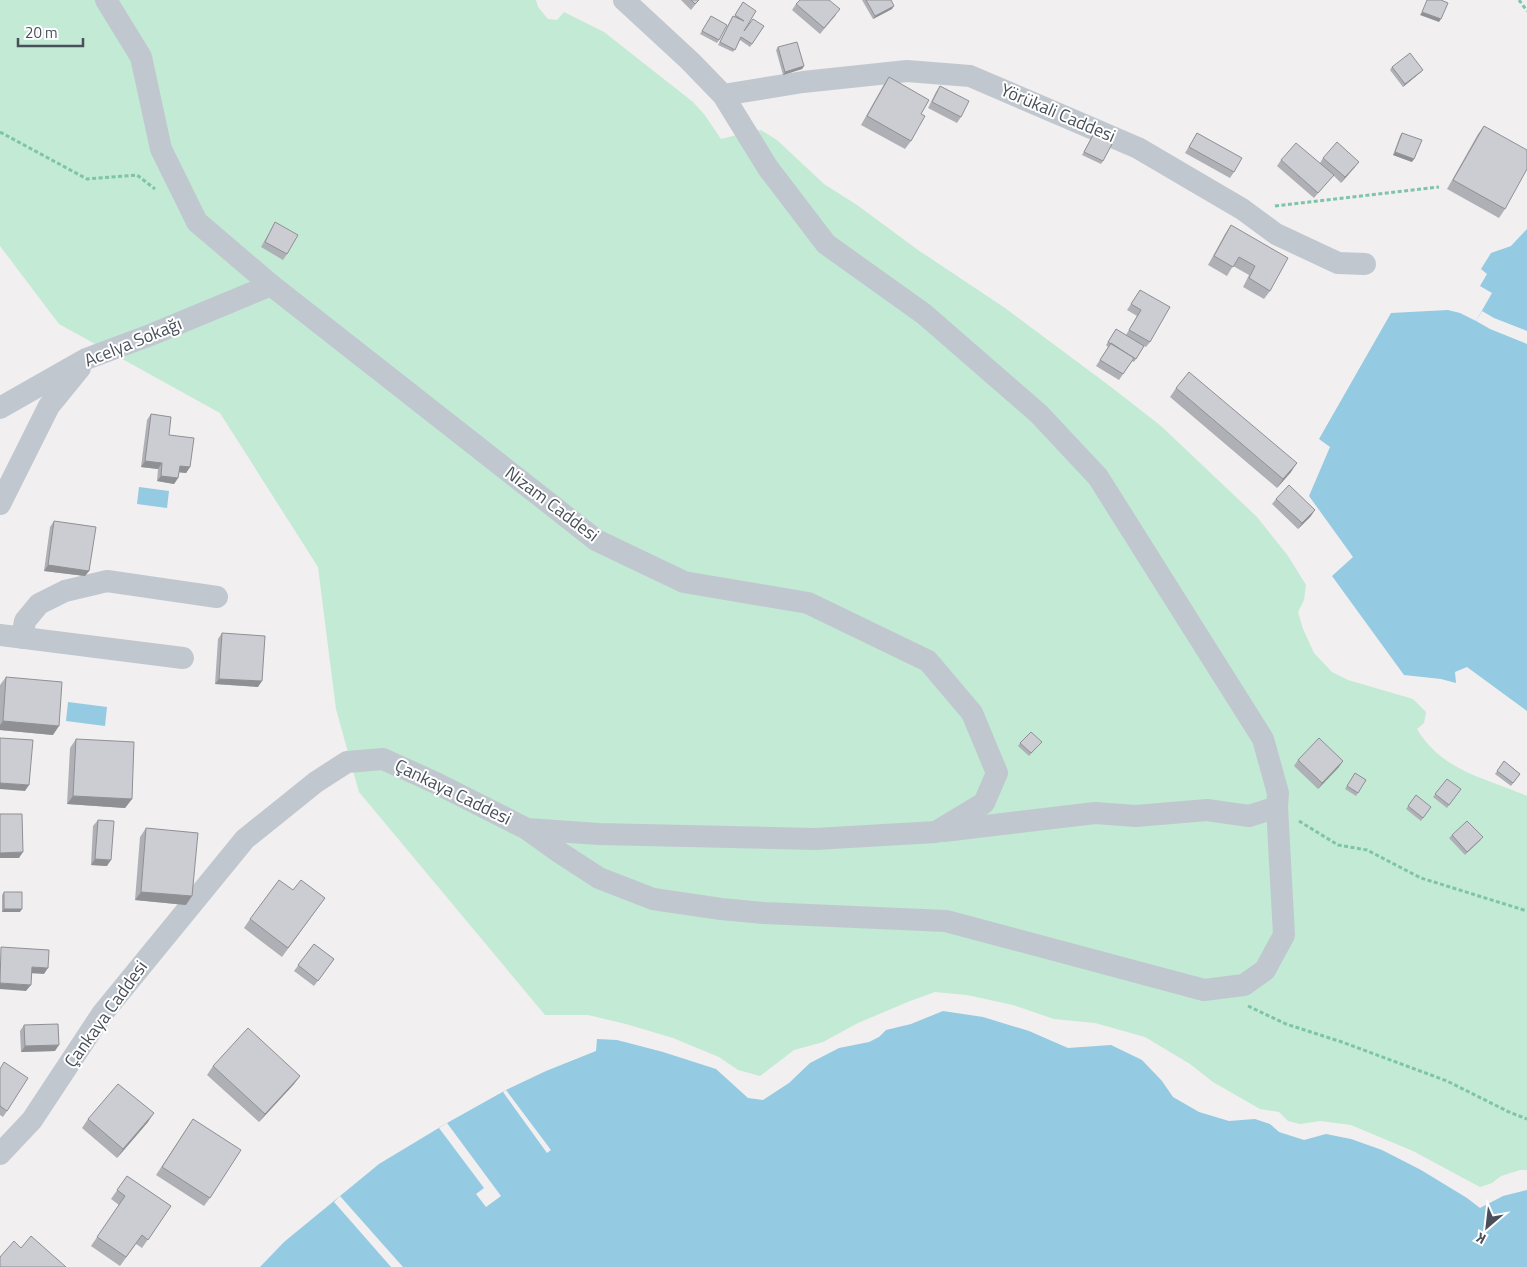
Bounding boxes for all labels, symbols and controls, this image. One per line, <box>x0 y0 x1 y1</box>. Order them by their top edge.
scale bar <box>18 15 82 47</box>
text: 20 m <box>25 21 58 44</box>
street label: Yörükali Caddesi <box>996 76 1120 149</box>
street label: Acelya Sokağı <box>80 310 186 373</box>
street label: Nizam Caddesi <box>500 459 605 548</box>
street label: Çankaya Caddesi <box>390 752 516 831</box>
street label: Çankaya Caddesi <box>57 954 154 1073</box>
north arrow <box>1462 1202 1512 1252</box>
text: K <box>1471 1227 1489 1250</box>

